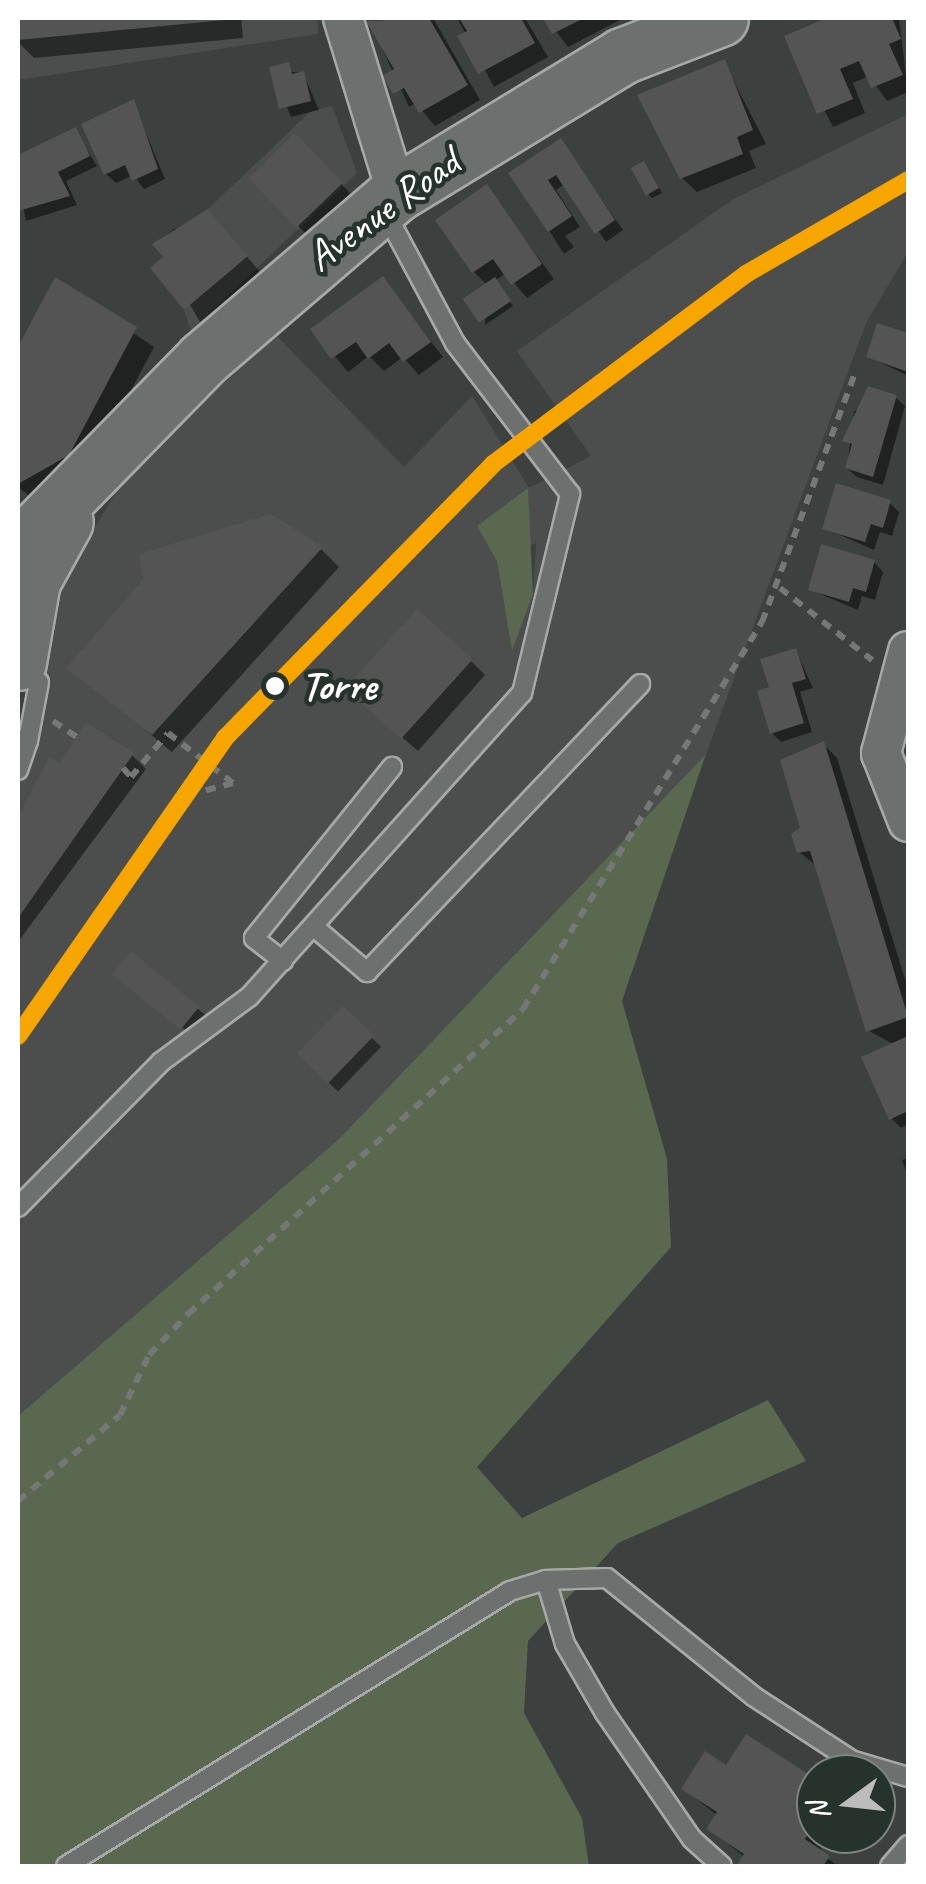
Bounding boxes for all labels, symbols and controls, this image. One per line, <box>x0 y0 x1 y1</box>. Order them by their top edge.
street label: Avenue Road <box>297 138 469 282</box>
place label: Torre <box>301 661 376 711</box>
marker: Torre <box>258 669 292 703</box>
north arrow <box>796 1754 896 1854</box>
text: N <box>799 1798 838 1824</box>

